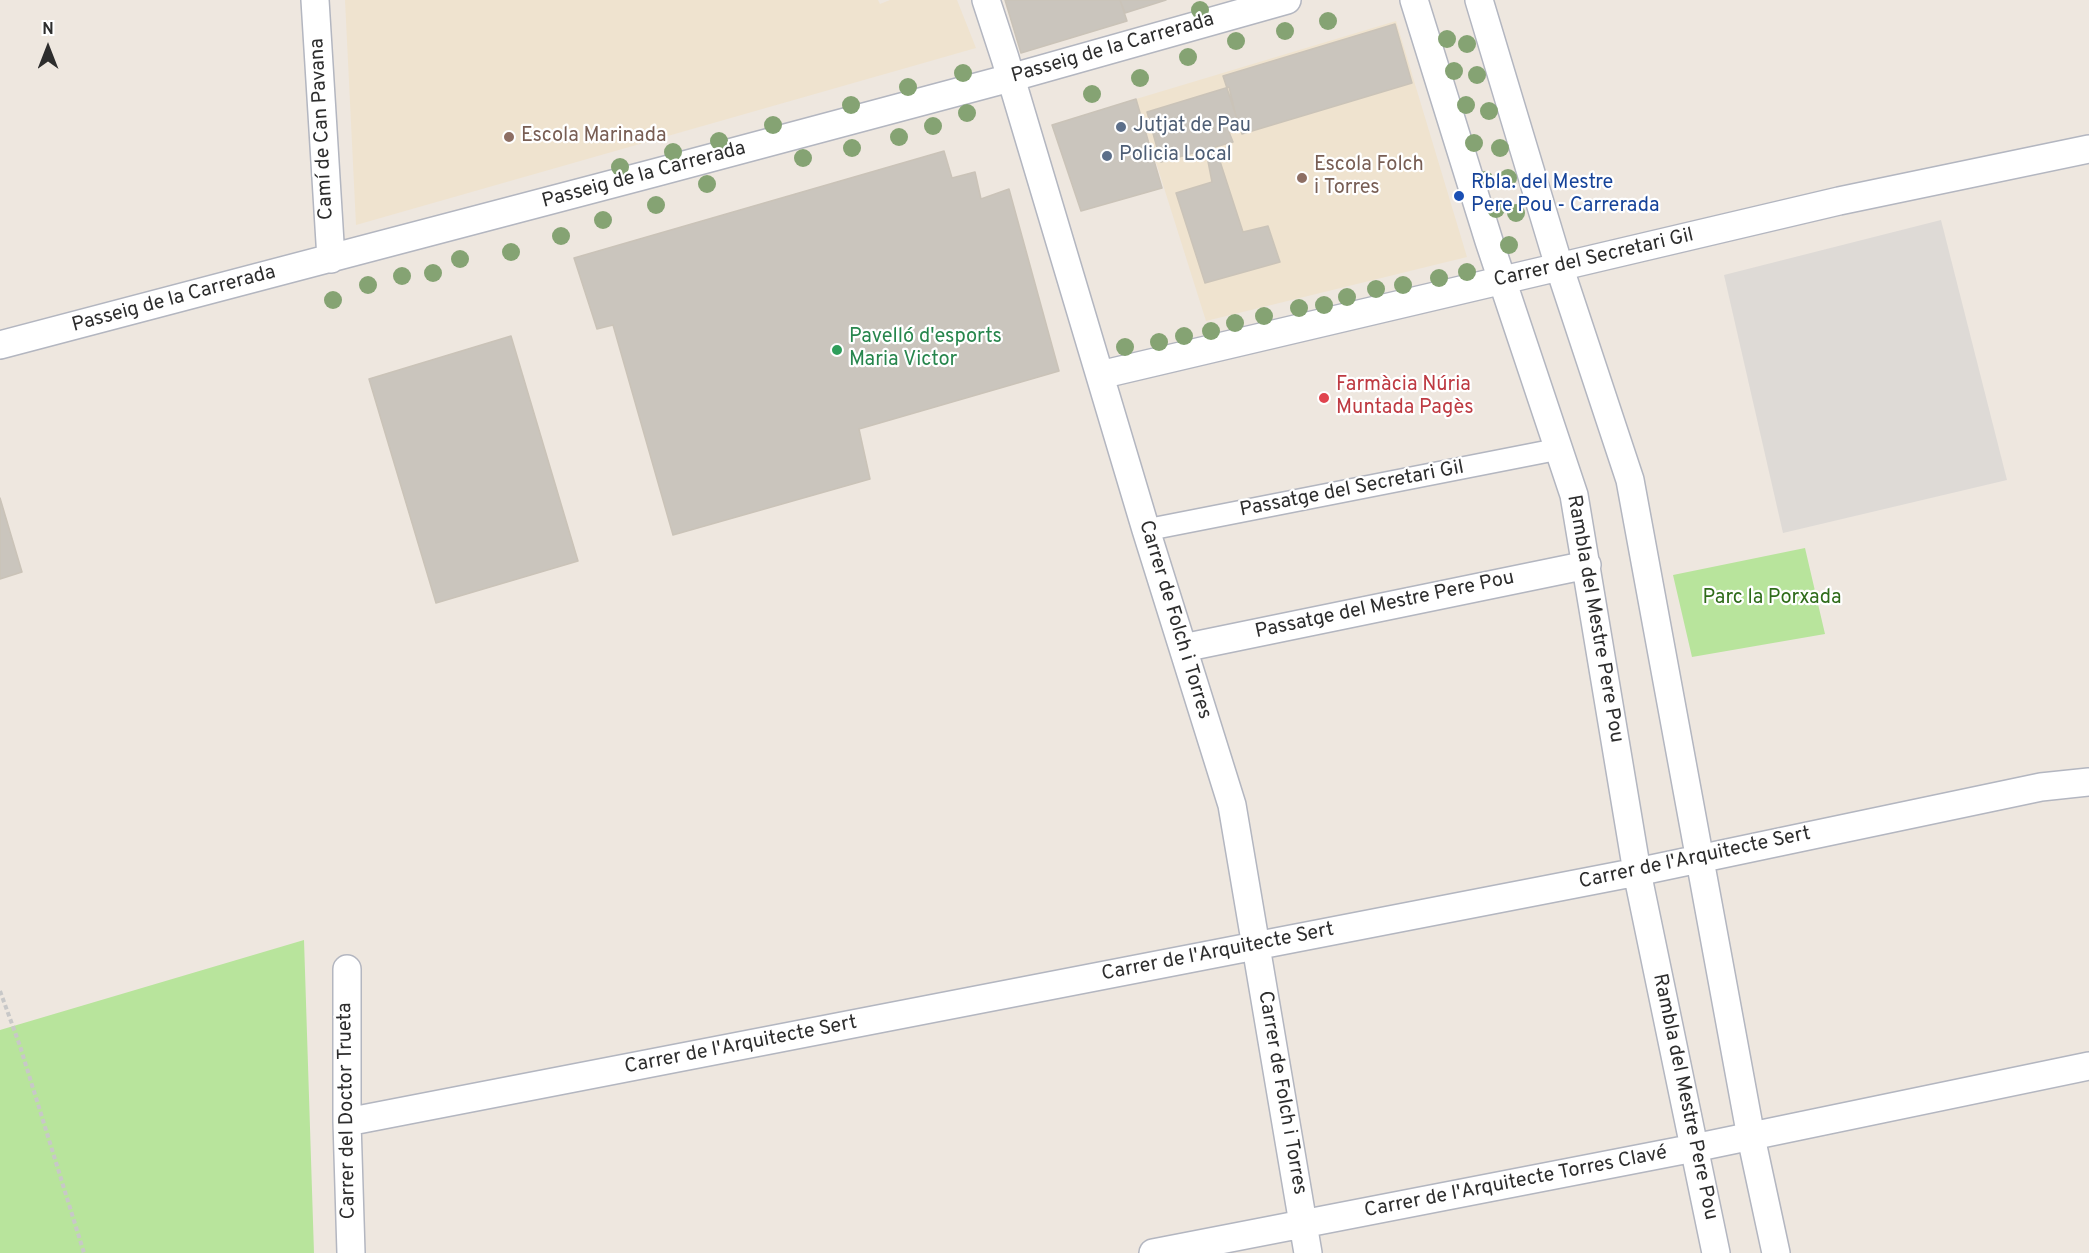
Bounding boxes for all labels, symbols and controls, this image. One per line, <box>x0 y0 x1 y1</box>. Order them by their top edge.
street label: Passeig de la Carrerada <box>1009 9 1217 89</box>
north arrow <box>18 18 78 78</box>
text: N <box>42 20 54 40</box>
street label: Camí de Can Pavana <box>306 37 340 221</box>
place label: Jutjat de Pau <box>1133 115 1251 139</box>
marker: Jutjat de Pau <box>1114 120 1128 134</box>
place label: Escola Marinada <box>521 125 667 149</box>
marker: Escola Marinada <box>502 130 516 144</box>
street label: Passeig de la Carrerada <box>540 137 748 215</box>
place label: Policia Local <box>1119 144 1232 168</box>
marker: Policia Local <box>1100 149 1114 163</box>
place label: Escola Folch i Torres <box>1314 154 1424 201</box>
marker: Escola Folch i Torres <box>1295 171 1309 185</box>
place label: Rbla. del Mestre Pere Pou - Carrerada <box>1471 172 1659 219</box>
marker: Rbla. del Mestre Pere Pou - Carrerada <box>1452 189 1466 203</box>
street label: Carrer del Secretari Gil <box>1492 224 1696 294</box>
street label: Passeig de la Carrerada <box>70 261 278 339</box>
place label: Pavelló d'esports Maria Victor <box>849 326 1002 373</box>
marker: Pavelló d'esports Maria Victor <box>830 343 844 357</box>
place label: Farmàcia Núria Muntada Pagès <box>1336 374 1474 421</box>
marker: Farmàcia Núria Muntada Pagès <box>1317 391 1331 405</box>
street label: Passatge del Secretari Gil <box>1238 456 1466 524</box>
street label: Rambla del Mestre Pere Pou <box>1560 493 1628 745</box>
street label: Carrer de Folch i Torres <box>1132 518 1216 722</box>
street label: Passatge del Mestre Pere Pou <box>1253 567 1517 645</box>
park label: Parc la Porxada <box>1702 587 1842 611</box>
street label: Carrer de l'Arquitecte Sert <box>1577 823 1813 895</box>
street label: Carrer de l'Arquitecte Sert <box>1100 919 1336 987</box>
street label: Rambla del Mestre Pere Pou <box>1646 972 1722 1222</box>
street label: Carrer de Folch i Torres <box>1251 989 1311 1197</box>
street label: Carrer del Doctor Trueta <box>334 1002 362 1220</box>
street label: Carrer de l'Arquitecte Sert <box>623 1012 859 1080</box>
street label: Carrer de l'Arquitecte Torres Clavé <box>1363 1142 1669 1224</box>

